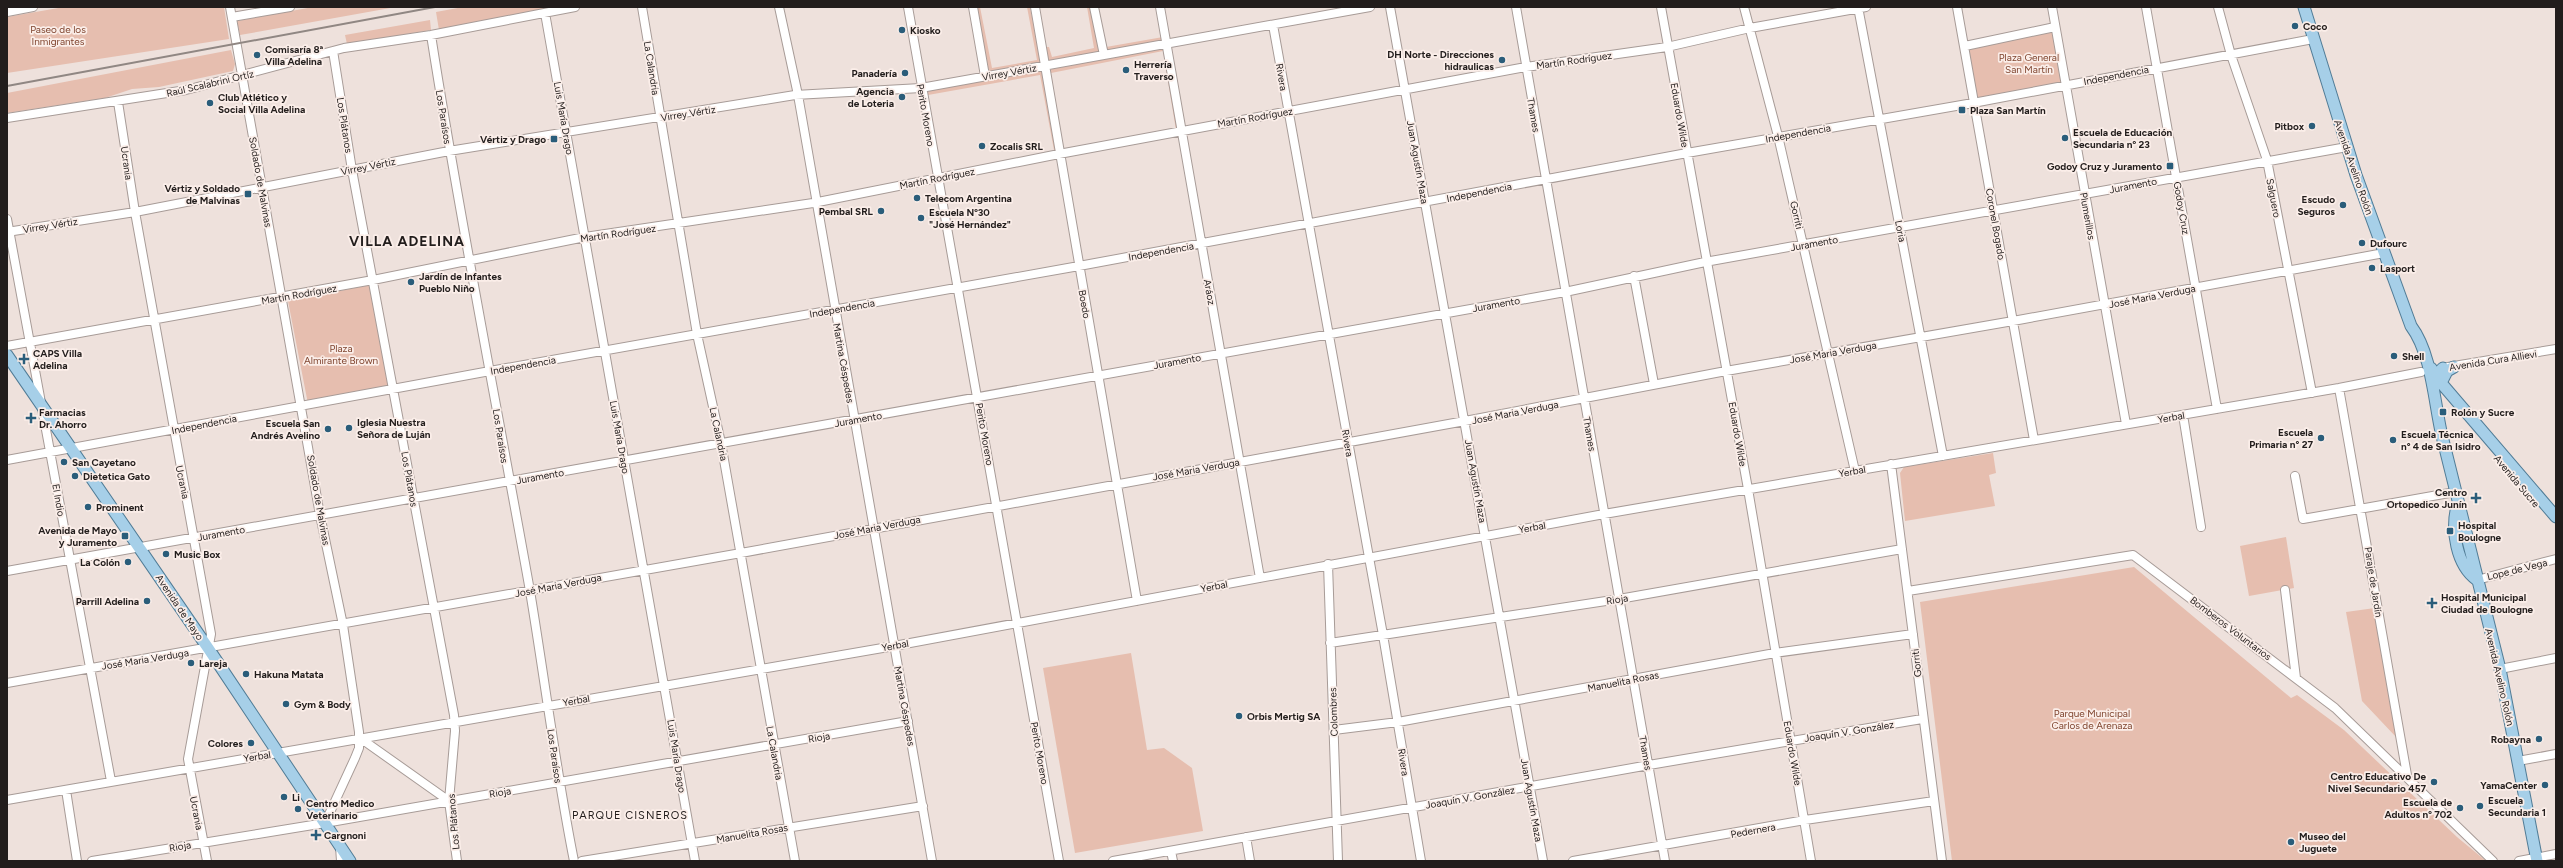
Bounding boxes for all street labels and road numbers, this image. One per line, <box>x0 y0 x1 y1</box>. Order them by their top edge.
street label: La Calandria <box>641 40 662 96</box>
street label: Martín Rodríguez <box>1535 49 1613 72</box>
street label: Virrey Vértiz <box>981 61 1038 84</box>
street label: Rivera <box>1273 62 1290 92</box>
street label: Independencia <box>2082 63 2150 88</box>
street label: Raúl Scalabrini Ortíz <box>165 67 255 100</box>
street label: Luis María Drago <box>551 80 576 156</box>
street label: Eduardo Wilde <box>1667 82 1692 149</box>
street label: Perito Moreno <box>914 83 937 148</box>
street label: Los Paraísos <box>433 89 454 146</box>
street label: Los Plátanos <box>334 96 355 154</box>
street label: Thames <box>1524 97 1543 134</box>
street label: Virrey Vértiz <box>660 103 717 124</box>
street label: Martín Rodríguez <box>1216 104 1294 131</box>
street label: Avenida Avelino Rolón <box>2331 118 2376 217</box>
street label: Juan Agustín Maza <box>1404 119 1431 205</box>
street label: Independencia <box>1764 121 1832 146</box>
street label: Soldado de Malvinas <box>246 136 275 229</box>
street label: Ucrania <box>118 145 135 181</box>
street label: Virrey Vértiz <box>340 155 397 178</box>
street label: Martín Rodríguez <box>898 165 976 192</box>
street label: Juramento <box>2108 174 2158 196</box>
street label: Salguero <box>2263 177 2284 219</box>
street label: Independencia <box>1445 180 1513 205</box>
street label: Godoy Cruz <box>2170 180 2193 236</box>
street label: Coronel Bogado <box>1983 187 2008 261</box>
street label: Plumerillos <box>2077 191 2098 241</box>
street label: Gorriti <box>1787 200 1806 231</box>
street label: Virrey Vértiz <box>22 215 79 236</box>
street label: Loria <box>1892 219 1909 243</box>
street label: Martín Rodríguez <box>579 222 657 245</box>
street label: Juramento <box>1789 233 1839 254</box>
street label: Independencia <box>1127 239 1195 264</box>
street label: Aráoz <box>1201 278 1218 306</box>
street label: Martín Rodríguez <box>260 281 338 308</box>
street label: José Maria Verduga <box>2108 282 2197 311</box>
street label: Boedo <box>1076 289 1093 320</box>
street label: Juramento <box>1471 294 1521 315</box>
street label: Independencia <box>808 296 876 321</box>
street label: Martina Céspedes <box>830 322 857 404</box>
street label: José Maria Verduga <box>1789 338 1878 367</box>
street label: Avenida Cura Allievi <box>2448 347 2538 374</box>
street label: Juramento <box>1152 351 1202 372</box>
street label: Independencia <box>489 353 557 378</box>
street label: José Maria Verduga <box>1471 398 1560 427</box>
street label: Luis María Drago <box>607 399 632 475</box>
street label: Eduardo Wilde <box>1725 401 1750 468</box>
street label: Perito Moreno <box>973 402 996 467</box>
street label: La Calandria <box>706 406 731 462</box>
street label: Los Paraísos <box>490 408 511 465</box>
street label: Juramento <box>833 409 883 430</box>
street label: Yerbal <box>2156 409 2186 426</box>
street label: Independencia <box>170 412 238 437</box>
street label: Thames <box>1580 416 1599 453</box>
street label: Rivera <box>1339 428 1356 458</box>
street label: Juan Agustín Maza <box>1462 438 1489 524</box>
street label: Los Plátanos <box>398 450 421 508</box>
street label: Avenida Sucre <box>2491 452 2543 511</box>
street label: Soldado de Malvinas <box>304 454 333 547</box>
street label: José Maria Verduga <box>1152 455 1241 484</box>
street label: Yerbal <box>1837 463 1867 480</box>
street label: Ucrania <box>173 464 192 500</box>
street label: Juramento <box>515 466 565 487</box>
street label: El Indio <box>49 483 68 518</box>
street label: José Maria Verduga <box>833 513 922 542</box>
street label: Yerbal <box>1517 519 1547 536</box>
street label: Juramento <box>196 523 246 544</box>
street label: Paraje de Jardín <box>2362 546 2386 619</box>
street label: Lope de Vega <box>2486 556 2549 583</box>
street label: José Maria Verduga <box>514 571 603 600</box>
street label: Avenida de Mayo <box>153 572 207 643</box>
street label: Yerbal <box>1199 577 1229 595</box>
street label: Rioja <box>1605 591 1629 608</box>
street label: Bomberos Voluntarios <box>2187 593 2274 664</box>
street label: Avenida Avelino Rolón <box>2482 627 2517 728</box>
street label: Yerbal <box>880 637 910 654</box>
street label: José Maria Verduga <box>101 646 190 673</box>
street label: Gorriti <box>1909 648 1924 678</box>
street label: Martina Céspedes <box>891 665 918 747</box>
street label: Manuelita Rosas <box>1586 668 1660 695</box>
street label: Colombres <box>1326 687 1341 737</box>
street label: Yerbal <box>561 692 591 709</box>
street label: Luis María Drago <box>664 718 689 794</box>
street label: Joaquín V. González <box>1803 718 1895 745</box>
street label: Eduardo Wilde <box>1780 720 1805 787</box>
street label: Perito Moreno <box>1028 721 1051 786</box>
street label: La Calandria <box>763 725 786 781</box>
street label: Los Paraísos <box>544 728 565 784</box>
street label: Rioja <box>807 729 831 746</box>
street label: Thames <box>1636 735 1655 772</box>
street label: Rivera <box>1395 747 1412 777</box>
street label: Yerbal <box>243 748 272 765</box>
street label: Juan Agustín Maza <box>1518 757 1545 843</box>
street label: Joaquín V. González <box>1424 783 1516 812</box>
street label: Rioja <box>488 784 512 801</box>
street label: Los Plátanos <box>445 793 462 850</box>
street label: Ucrania <box>187 795 206 831</box>
street label: Pedernera <box>1730 820 1777 841</box>
street label: Manuelita Rosas <box>715 821 789 846</box>
street label: Rioja <box>168 838 192 855</box>

